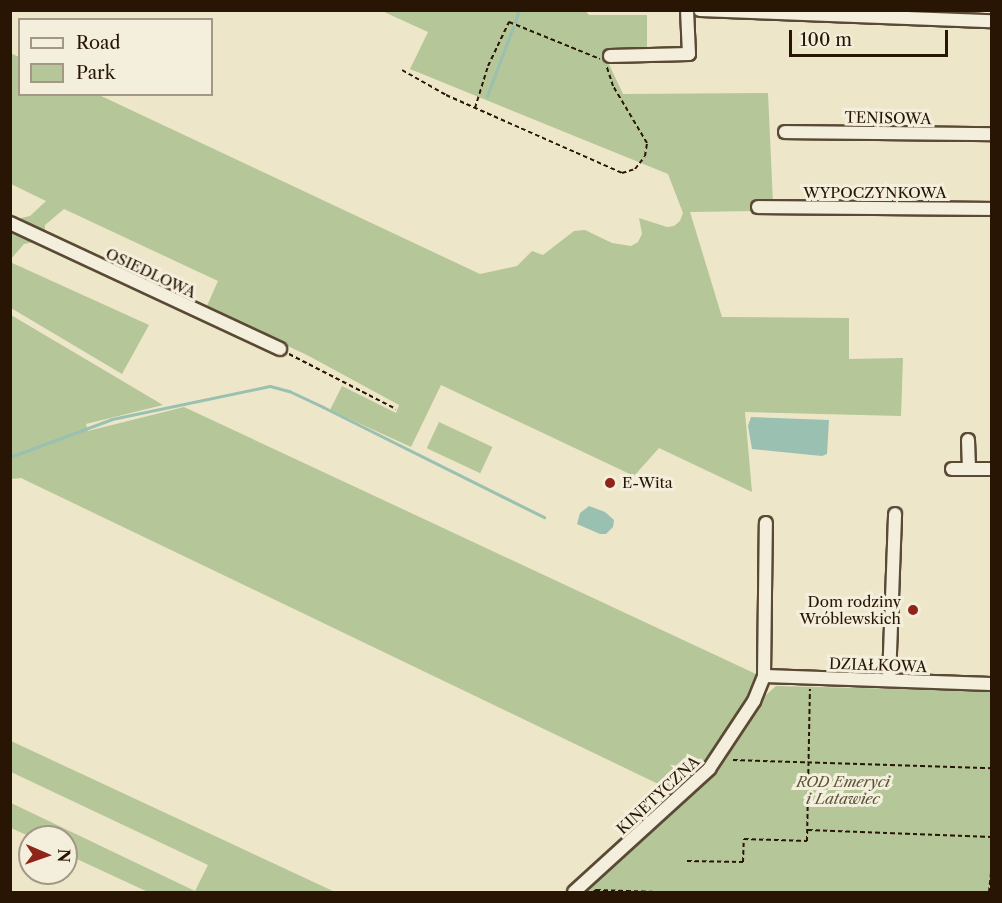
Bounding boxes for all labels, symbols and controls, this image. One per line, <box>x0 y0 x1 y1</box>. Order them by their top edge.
legend <box>18 18 213 96</box>
scale bar <box>792 18 951 56</box>
text: 100 m <box>800 29 852 51</box>
text: Road <box>76 32 121 54</box>
text: Park <box>76 62 115 84</box>
street label: TENISOWA <box>844 108 932 128</box>
street label: WYPOCZYNKOWA <box>803 184 947 202</box>
street label: OSIEDLOWA <box>103 244 199 302</box>
place label: E-Wita <box>622 474 673 492</box>
marker: E-Wita <box>603 476 617 490</box>
place label: Dom rodziny Wróblewskich <box>800 592 901 627</box>
marker: Dom rodziny Wróblewskich <box>906 603 920 617</box>
street label: DZIAŁKOWA <box>829 654 927 676</box>
street label: KINETYCZNA <box>613 752 703 838</box>
park label: ROD Emeryci i Latawiec <box>796 772 890 807</box>
north arrow <box>18 825 78 885</box>
text: N <box>54 848 74 863</box>

